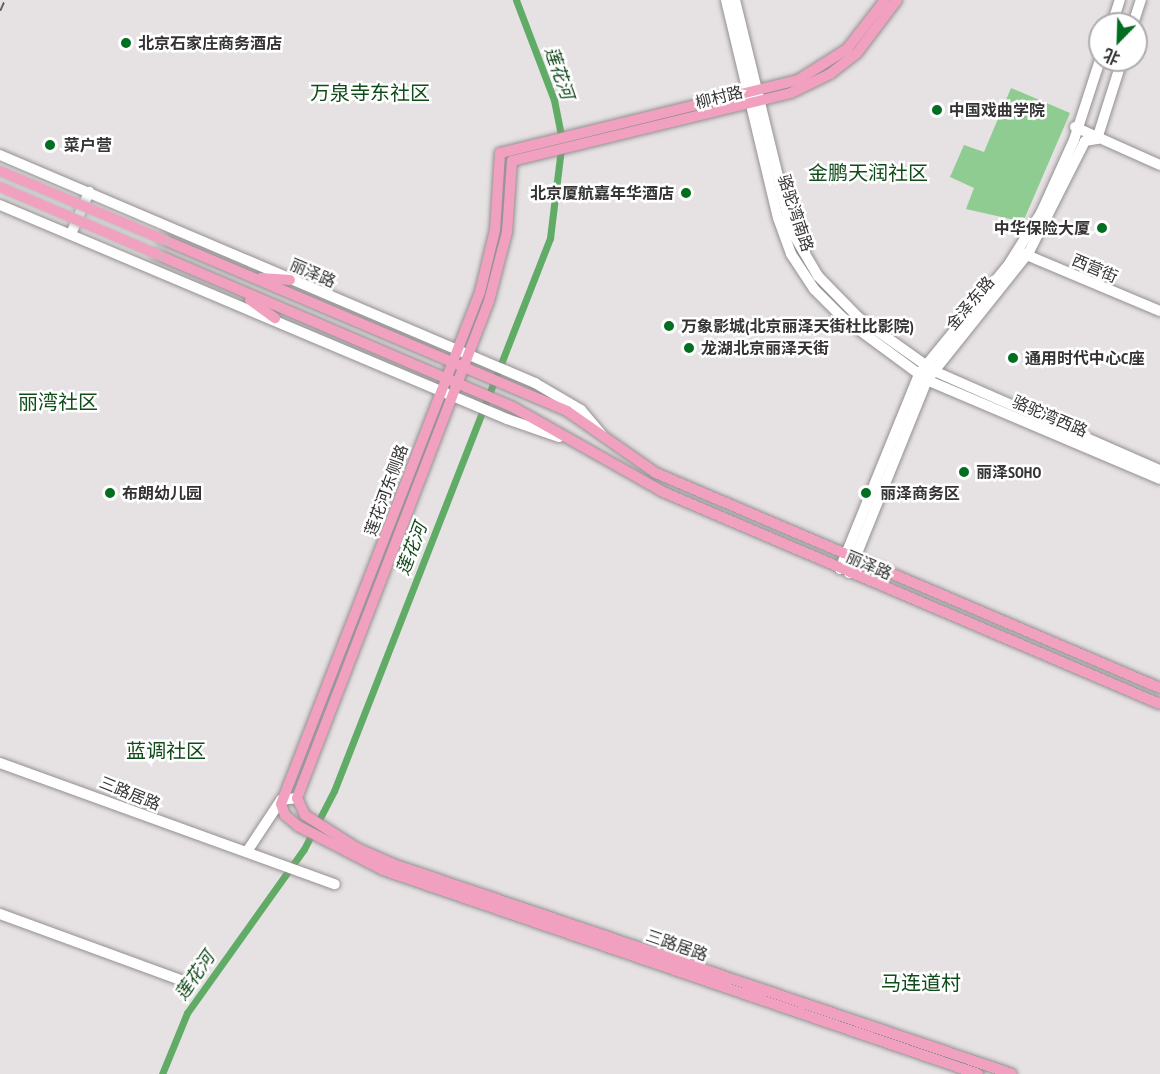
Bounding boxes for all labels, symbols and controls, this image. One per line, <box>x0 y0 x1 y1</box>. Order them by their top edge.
north arrow <box>1088 12 1148 72</box>
place label: 北京石家庄商务酒店 <box>138 33 282 53</box>
marker: 北京石家庄商务酒店 <box>119 36 133 50</box>
water label: 莲花河 <box>540 44 578 102</box>
text: 北 <box>1100 44 1123 69</box>
district label: 万泉寺东社区 <box>310 81 430 105</box>
street label: 柳村路 <box>693 82 745 112</box>
place label: 中国戏曲学院 <box>949 100 1045 120</box>
marker: 中国戏曲学院 <box>930 103 944 117</box>
place label: 菜户营 <box>64 135 112 155</box>
marker: 菜户营 <box>41 136 59 154</box>
district label: 金鹏天润社区 <box>808 161 928 185</box>
street label: 骆驼湾南路 <box>775 172 817 254</box>
place label: 北京厦航嘉年华酒店 <box>530 183 674 203</box>
marker: 北京厦航嘉年华酒店 <box>679 186 693 200</box>
place label: 中华保险大厦 <box>994 218 1090 238</box>
marker: 中华保险大厦 <box>1095 221 1109 235</box>
street label: 西营街 <box>1069 250 1121 286</box>
street label: 丽泽路 <box>287 255 339 291</box>
street label: 金泽东路 <box>942 272 998 334</box>
place label: 万象影城(北京丽泽天街杜比影院) <box>681 316 914 336</box>
marker: 万象影城(北京丽泽天街杜比影院) <box>662 319 676 333</box>
place label: 龙湖北京丽泽天街 <box>701 338 829 358</box>
marker: 龙湖北京丽泽天街 <box>682 341 696 355</box>
place label: 通用时代中心C座 <box>1025 348 1144 368</box>
marker: 通用时代中心C座 <box>1006 351 1020 365</box>
district label: 丽湾社区 <box>18 390 98 414</box>
street label: 骆驼湾西路 <box>1009 392 1091 440</box>
street label: 莲花河东侧路 <box>361 442 411 538</box>
place label: 丽泽SOHO <box>976 462 1041 482</box>
marker: 丽泽SOHO <box>957 465 971 479</box>
place label: 布朗幼儿园 <box>122 483 202 503</box>
place label: 丽泽商务区 <box>880 483 960 503</box>
marker: 丽泽商务区 <box>857 484 875 502</box>
marker: 布朗幼儿园 <box>103 486 117 500</box>
water label: 莲花河 <box>392 520 432 578</box>
street label: 丽泽路 <box>843 547 895 583</box>
district label: 蓝调社区 <box>126 739 206 763</box>
street label: 三路居路 <box>97 772 163 814</box>
street label: 三路居路 <box>644 926 710 964</box>
water label: 莲花河 <box>171 948 219 1004</box>
district label: 马连道村 <box>881 971 961 995</box>

